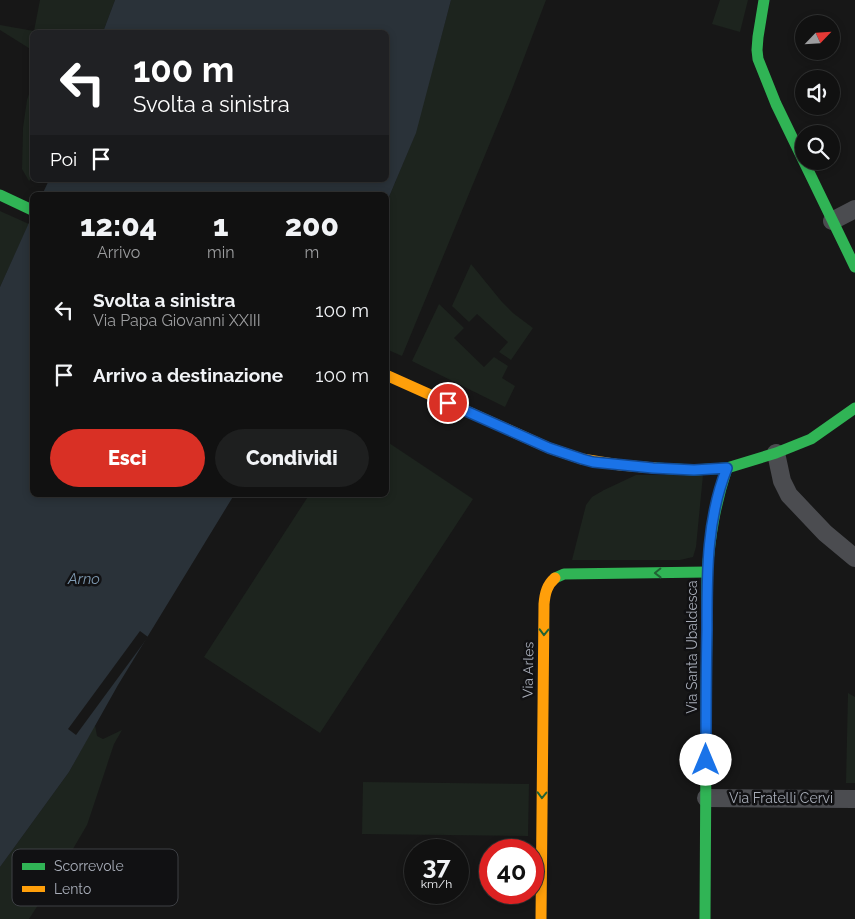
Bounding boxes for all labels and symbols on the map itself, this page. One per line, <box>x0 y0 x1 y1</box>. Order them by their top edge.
north arrow <box>795 15 840 60</box>
pin <box>427 382 469 424</box>
one-way arrow <box>654 567 662 578</box>
water label: Arno <box>67 570 100 588</box>
street label: Via Santa Ubaldesca <box>684 580 700 714</box>
one-way arrow <box>539 629 549 637</box>
street label: Via Arles <box>520 641 536 698</box>
position arrow <box>679 733 731 785</box>
street label: Via Fratelli Cervi <box>729 790 833 806</box>
one-way arrow <box>537 792 547 799</box>
speed limit sign: 40 <box>479 839 544 904</box>
legend <box>12 849 178 906</box>
text: Scorrevole <box>54 858 124 874</box>
text: Lento <box>54 881 91 897</box>

